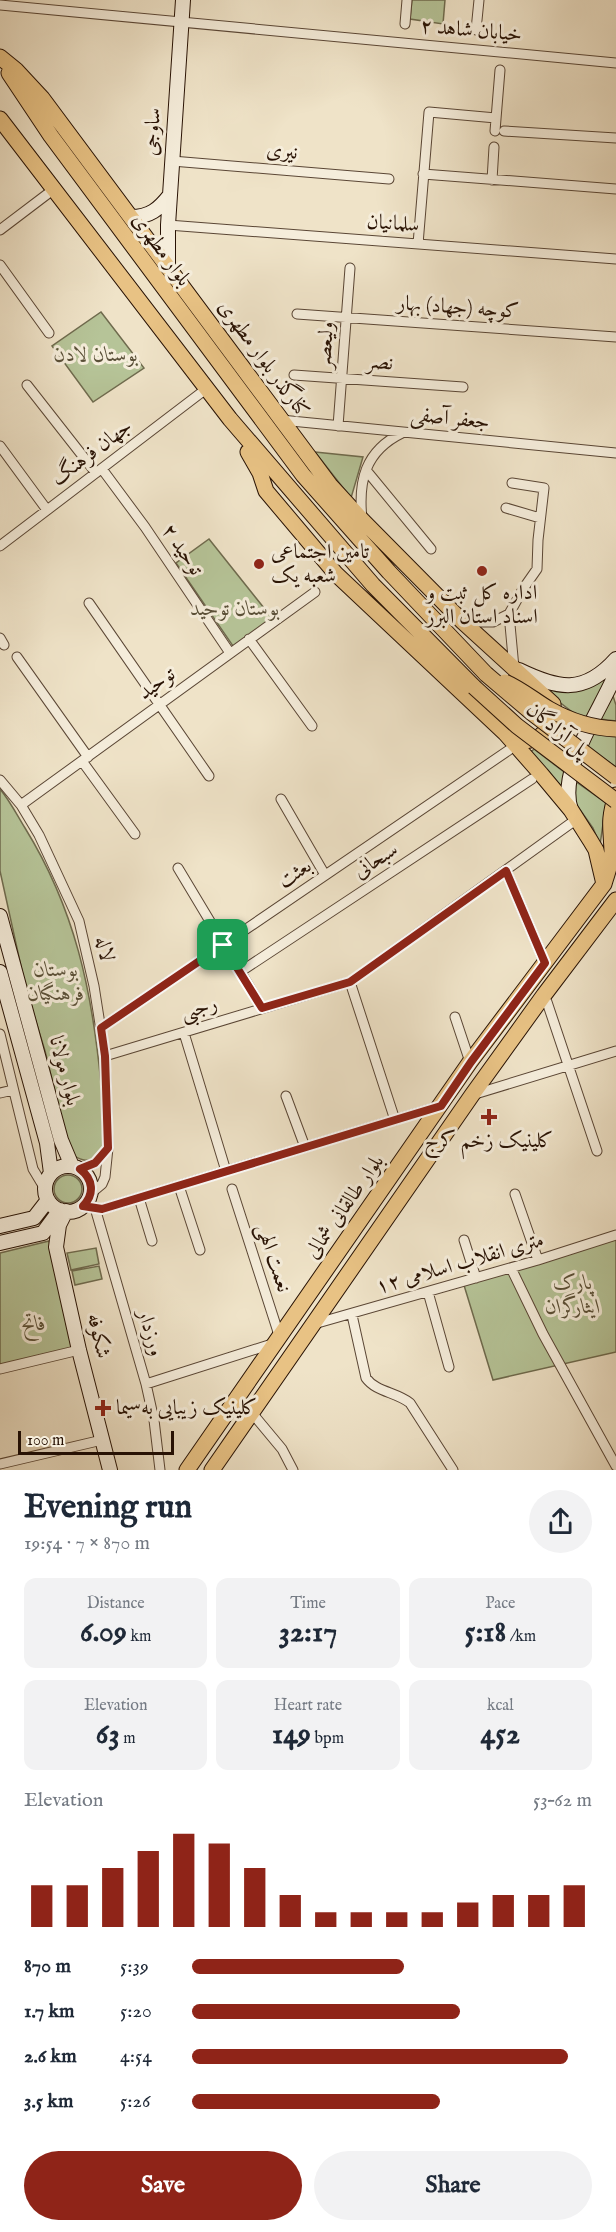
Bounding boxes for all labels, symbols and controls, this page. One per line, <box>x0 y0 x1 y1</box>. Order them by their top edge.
street label: خیابان شاهد ۲ <box>419 13 523 49</box>
street label: ساوجی <box>138 107 168 157</box>
street label: نیری <box>265 137 299 167</box>
street label: بلوار مطهری <box>125 208 197 292</box>
street label: سلمانیان <box>366 209 420 239</box>
street label: کوچه (جهاد) بهار <box>394 290 520 326</box>
street label: کنارگذر بلوار مطهری <box>211 293 317 423</box>
street label: ولیعصر <box>311 321 341 371</box>
park label: بوستان لادن <box>54 342 138 369</box>
street label: نصر <box>364 348 394 377</box>
street label: جعفر آصفی <box>409 400 491 437</box>
street label: جهان فرهنگ <box>45 413 138 492</box>
street label: توحید ۲ <box>155 519 210 582</box>
place label: تامین اجتماعی شعبه یک <box>271 539 370 590</box>
marker: تامین اجتماعی شعبه یک <box>252 557 266 571</box>
marker: اداره کل ثبت و اسناد استان البرز <box>475 564 489 578</box>
place label: اداره کل ثبت و اسناد استان البرز <box>424 580 538 631</box>
park label: بوستان توحید <box>190 596 280 623</box>
street label: توحید <box>133 661 182 707</box>
street label: پل آزادگان <box>520 696 595 764</box>
street label: سبحانی <box>348 836 404 886</box>
street label: بعثت <box>273 853 317 895</box>
pin <box>197 919 248 970</box>
icon: arrive <box>206 928 239 961</box>
street label: لاله <box>88 934 120 964</box>
park label: بوستان فرهنگیان <box>27 957 85 1008</box>
street label: رجبی <box>177 991 221 1029</box>
street label: بلوار مولانا <box>42 1033 86 1109</box>
marker: کلینیک زخم کرج <box>480 1108 498 1126</box>
place label: کلینیک زخم کرج <box>424 1128 554 1160</box>
street label: بلوار طالقانی شمالی <box>299 1150 391 1264</box>
street label: نعمت الهی <box>249 1220 297 1296</box>
street label: ۱۲ متری انقلاب اسلامی <box>373 1227 547 1301</box>
park label: پارک ایثارگران <box>545 1270 601 1321</box>
street label: ورزدار <box>130 1305 170 1360</box>
park label: فاتح <box>22 1311 46 1341</box>
street label: شکوفه <box>80 1311 116 1361</box>
place label: کلینیک زیبایی به‌سیما <box>116 1395 258 1422</box>
marker: کلینیک زیبایی به‌سیما <box>94 1399 112 1417</box>
scale bar <box>18 1428 174 1456</box>
text: 100 m <box>27 1431 64 1451</box>
text: Evening run <box>24 1487 192 1529</box>
button: share <box>529 1490 592 1553</box>
text: 19:54 · 7 × 870 m <box>24 1531 150 1556</box>
text: Distance <box>87 1594 145 1614</box>
text: Time <box>290 1594 326 1614</box>
text: Pace <box>485 1594 515 1614</box>
text: 6.09 <box>80 1614 127 1652</box>
text: 32:17 <box>279 1614 337 1652</box>
text: 5:18 <box>465 1614 506 1652</box>
text: km <box>127 1627 151 1647</box>
text: /km <box>506 1627 536 1647</box>
text: Elevation <box>84 1696 147 1716</box>
text: Heart rate <box>274 1696 342 1716</box>
text: kcal <box>487 1696 514 1716</box>
text: 63 <box>96 1716 120 1754</box>
text: 149 <box>272 1716 311 1754</box>
text: 452 <box>481 1716 520 1754</box>
text: m <box>120 1729 136 1749</box>
text: bpm <box>311 1729 344 1749</box>
text: Elevation <box>24 1788 103 1813</box>
text: 53–62 m <box>533 1788 592 1813</box>
text: 870 m <box>24 1954 71 1979</box>
text: 5:39 <box>120 1954 149 1979</box>
text: 1.7 km <box>24 1999 75 2024</box>
text: 5:20 <box>120 1999 152 2024</box>
text: 2.6 km <box>24 2044 77 2069</box>
text: 4:54 <box>120 2044 152 2069</box>
text: 3.5 km <box>24 2089 74 2114</box>
text: 5:26 <box>120 2089 150 2114</box>
button: Save <box>24 2151 302 2220</box>
button: Share <box>314 2151 592 2220</box>

